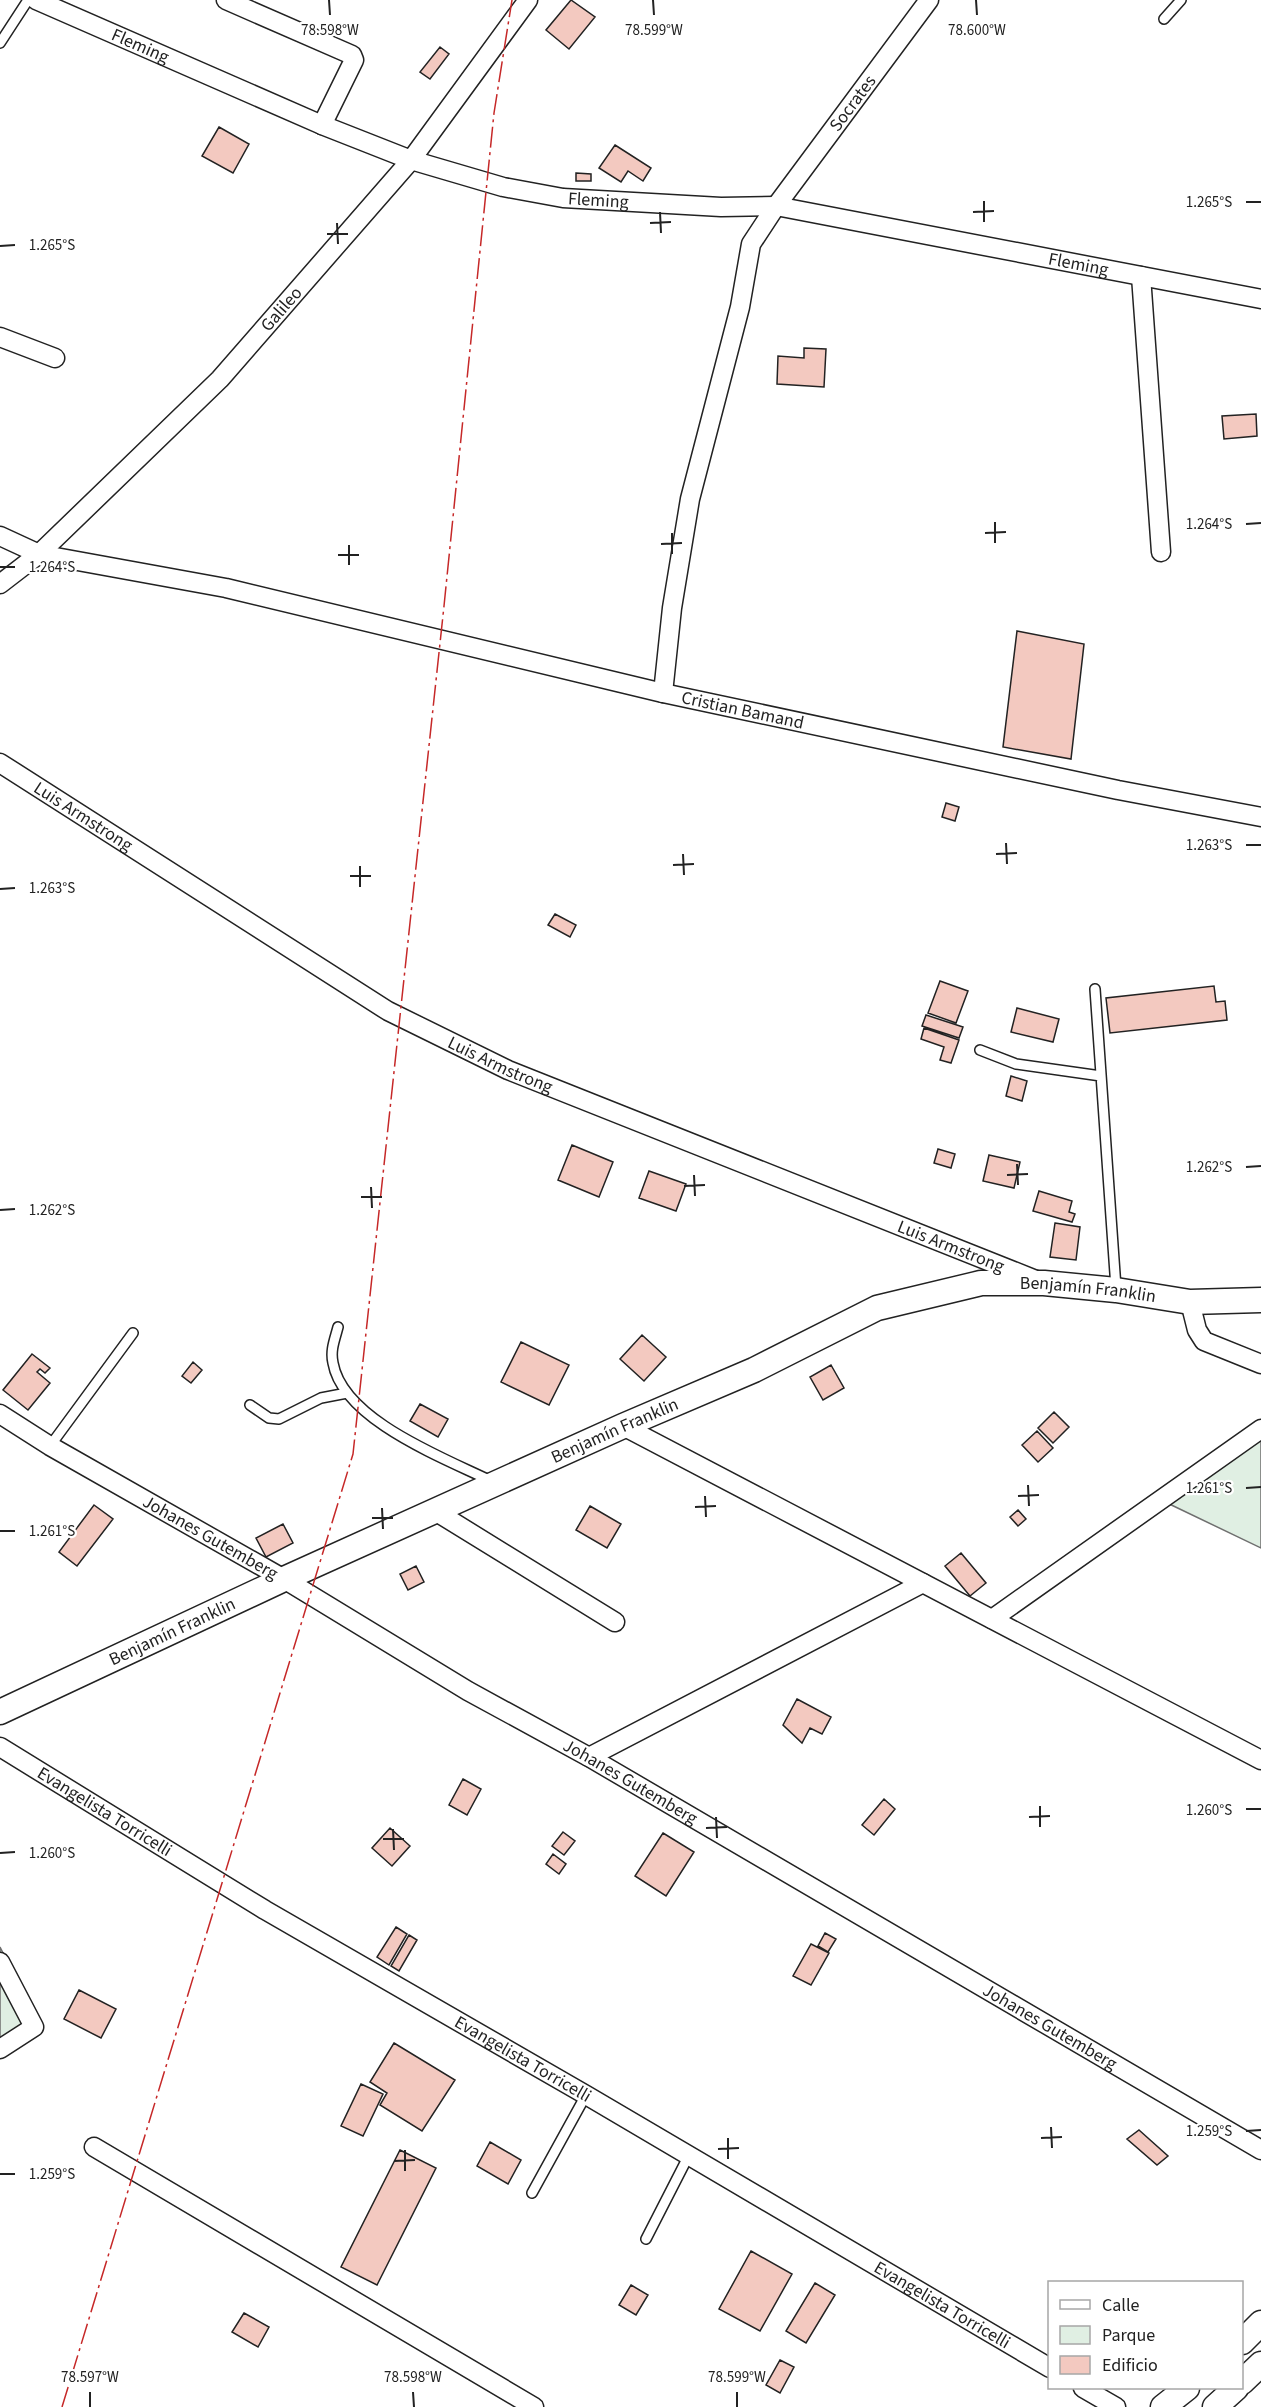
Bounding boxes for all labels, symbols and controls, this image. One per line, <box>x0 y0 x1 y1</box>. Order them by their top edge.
text: 78.598°W <box>301 20 359 41</box>
text: 78.599°W <box>625 20 683 41</box>
text: 78.600°W <box>948 20 1006 41</box>
street label: Fleming <box>108 22 173 69</box>
street label: Socrates <box>823 70 882 136</box>
street label: Fleming <box>567 186 629 214</box>
text: 1.265°S <box>1186 192 1232 213</box>
text: 1.265°S <box>29 235 75 256</box>
street label: Fleming <box>1046 246 1111 282</box>
street label: Galileo <box>254 281 308 337</box>
text: 1.264°S <box>1186 514 1232 535</box>
text: 1.264°S <box>29 557 75 578</box>
street label: Cristian Bamand <box>679 685 806 735</box>
street label: Luis Armstrong <box>29 775 138 857</box>
text: 1.263°S <box>1186 835 1232 856</box>
text: 1.263°S <box>29 878 75 899</box>
street label: Luis Armstrong <box>444 1030 557 1099</box>
text: 1.262°S <box>1186 1157 1232 1178</box>
text: 1.262°S <box>29 1200 75 1221</box>
street label: Luis Armstrong <box>894 1214 1008 1279</box>
street label: Benjamín Franklin <box>1020 1270 1158 1309</box>
street label: Benjamín Franklin <box>547 1391 682 1469</box>
text: 1.261°S <box>1186 1478 1232 1499</box>
street label: Johanes Gutemberg <box>138 1489 283 1586</box>
text: 1.261°S <box>29 1521 75 1542</box>
street label: Benjamín Franklin <box>105 1591 239 1672</box>
street label: Johanes Gutemberg <box>559 1733 703 1830</box>
street label: Evangelista Torricelli <box>33 1760 177 1862</box>
text: 1.260°S <box>1186 1800 1232 1821</box>
text: 1.260°S <box>29 1843 75 1864</box>
street label: Johanes Gutemberg <box>978 1978 1122 2076</box>
street label: Evangelista Torricelli <box>450 2009 596 2108</box>
text: 1.259°S <box>1186 2121 1232 2142</box>
text: 1.259°S <box>29 2164 75 2185</box>
street label: Evangelista Torricelli <box>869 2255 1015 2355</box>
legend <box>1048 2281 1243 2389</box>
text: Calle <box>1102 2293 1140 2318</box>
text: Parque <box>1102 2323 1155 2348</box>
text: Edificio <box>1102 2353 1158 2378</box>
text: 78.597°W <box>61 2367 119 2388</box>
text: 78.598°W <box>384 2367 442 2388</box>
text: 78.599°W <box>708 2367 766 2388</box>

